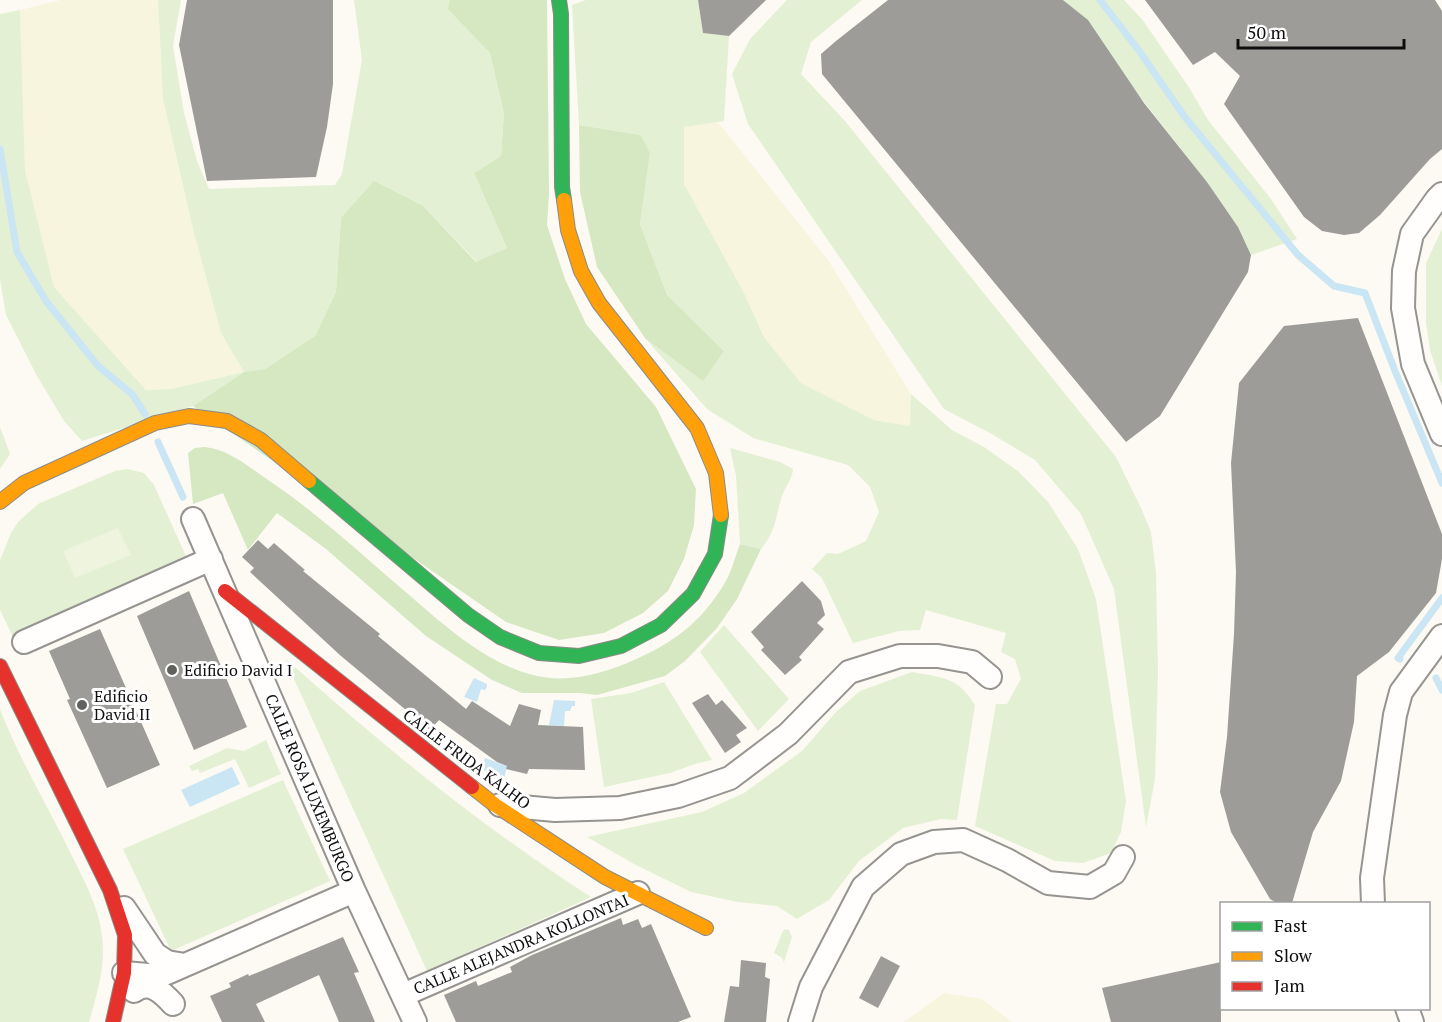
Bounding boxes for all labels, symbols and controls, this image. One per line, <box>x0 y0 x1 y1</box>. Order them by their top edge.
scale bar <box>1238 12 1404 50</box>
text: 50 m <box>1247 20 1287 44</box>
place label: Edificio David I <box>184 659 292 681</box>
marker: Edificio David I <box>165 663 179 677</box>
place label: Edificio David II <box>94 685 150 725</box>
street label: CALLE ROSA LUXEMBURGO <box>260 690 360 886</box>
marker: Edificio David II <box>75 698 89 712</box>
street label: CALLE FRIDA KALHO <box>399 704 535 814</box>
street label: CALLE ALEJANDRA KOLLONTAI <box>410 889 632 999</box>
legend <box>1220 902 1430 1010</box>
text: Fast <box>1274 913 1308 937</box>
text: Slow <box>1274 943 1313 967</box>
text: Jam <box>1274 973 1305 997</box>

